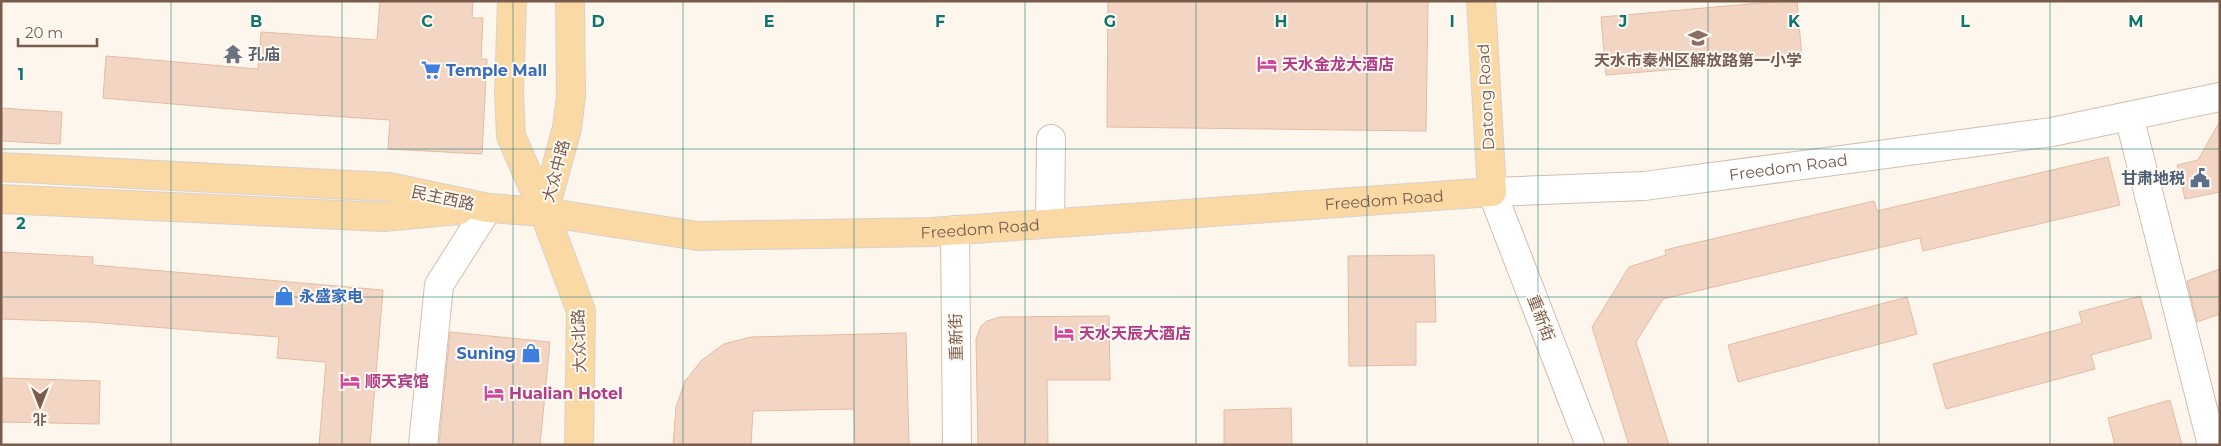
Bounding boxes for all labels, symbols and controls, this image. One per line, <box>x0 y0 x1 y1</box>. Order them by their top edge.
text: B <box>250 12 262 31</box>
text: C <box>421 12 433 31</box>
text: D <box>591 12 605 31</box>
text: E <box>764 12 774 31</box>
text: F <box>935 12 945 31</box>
text: G <box>1104 12 1116 31</box>
text: H <box>1275 12 1287 31</box>
text: I <box>1449 12 1455 31</box>
text: J <box>1618 12 1627 31</box>
text: K <box>1788 12 1801 31</box>
text: L <box>1960 12 1970 31</box>
text: M <box>2128 12 2144 31</box>
scale bar <box>18 15 96 47</box>
text: 20 m <box>25 23 63 42</box>
school or university icon: 天水市秦州区解放路第一小学 <box>1687 27 1709 49</box>
temple icon: 孔庙 <box>222 43 244 65</box>
street label: Datong Road <box>1474 43 1498 151</box>
place label: 孔庙 <box>248 45 280 64</box>
place label: 天水市秦州区解放路第一小学 <box>1594 51 1802 70</box>
hotel icon: 天水金龙大酒店 <box>1256 53 1278 75</box>
place label: 天水金龙大酒店 <box>1282 55 1394 74</box>
supermarket icon: Temple Mall <box>420 59 442 81</box>
place label: Temple Mall <box>446 61 547 80</box>
text: 1 <box>18 65 24 84</box>
street label: 大众中路 <box>539 138 573 204</box>
street label: Freedom Road <box>1728 150 1849 184</box>
public building icon: 甘肃地税 <box>2189 167 2211 189</box>
place label: 甘肃地税 <box>2121 169 2185 188</box>
street label: 民主西路 <box>410 182 476 214</box>
street label: Freedom Road <box>1324 186 1444 213</box>
text: 2 <box>16 214 26 233</box>
street label: Freedom Road <box>920 215 1040 242</box>
shop icon: 永盛家电 <box>273 285 295 307</box>
place label: 永盛家电 <box>299 287 363 306</box>
street label: 重新街 <box>1524 292 1558 344</box>
street label: 大众北路 <box>568 309 590 373</box>
street label: 重新街 <box>946 313 966 361</box>
hotel icon: 天水天辰大酒店 <box>1053 322 1075 344</box>
place label: 天水天辰大酒店 <box>1079 324 1191 343</box>
shop icon: Suning <box>520 342 542 364</box>
place label: Suning <box>457 344 516 363</box>
hotel icon: 顺天宾馆 <box>339 370 361 392</box>
place label: 顺天宾馆 <box>365 372 429 391</box>
north arrow <box>15 381 65 431</box>
hotel icon: Hualian Hotel <box>483 382 505 404</box>
place label: Hualian Hotel <box>509 384 623 403</box>
text: 北 <box>33 410 47 428</box>

